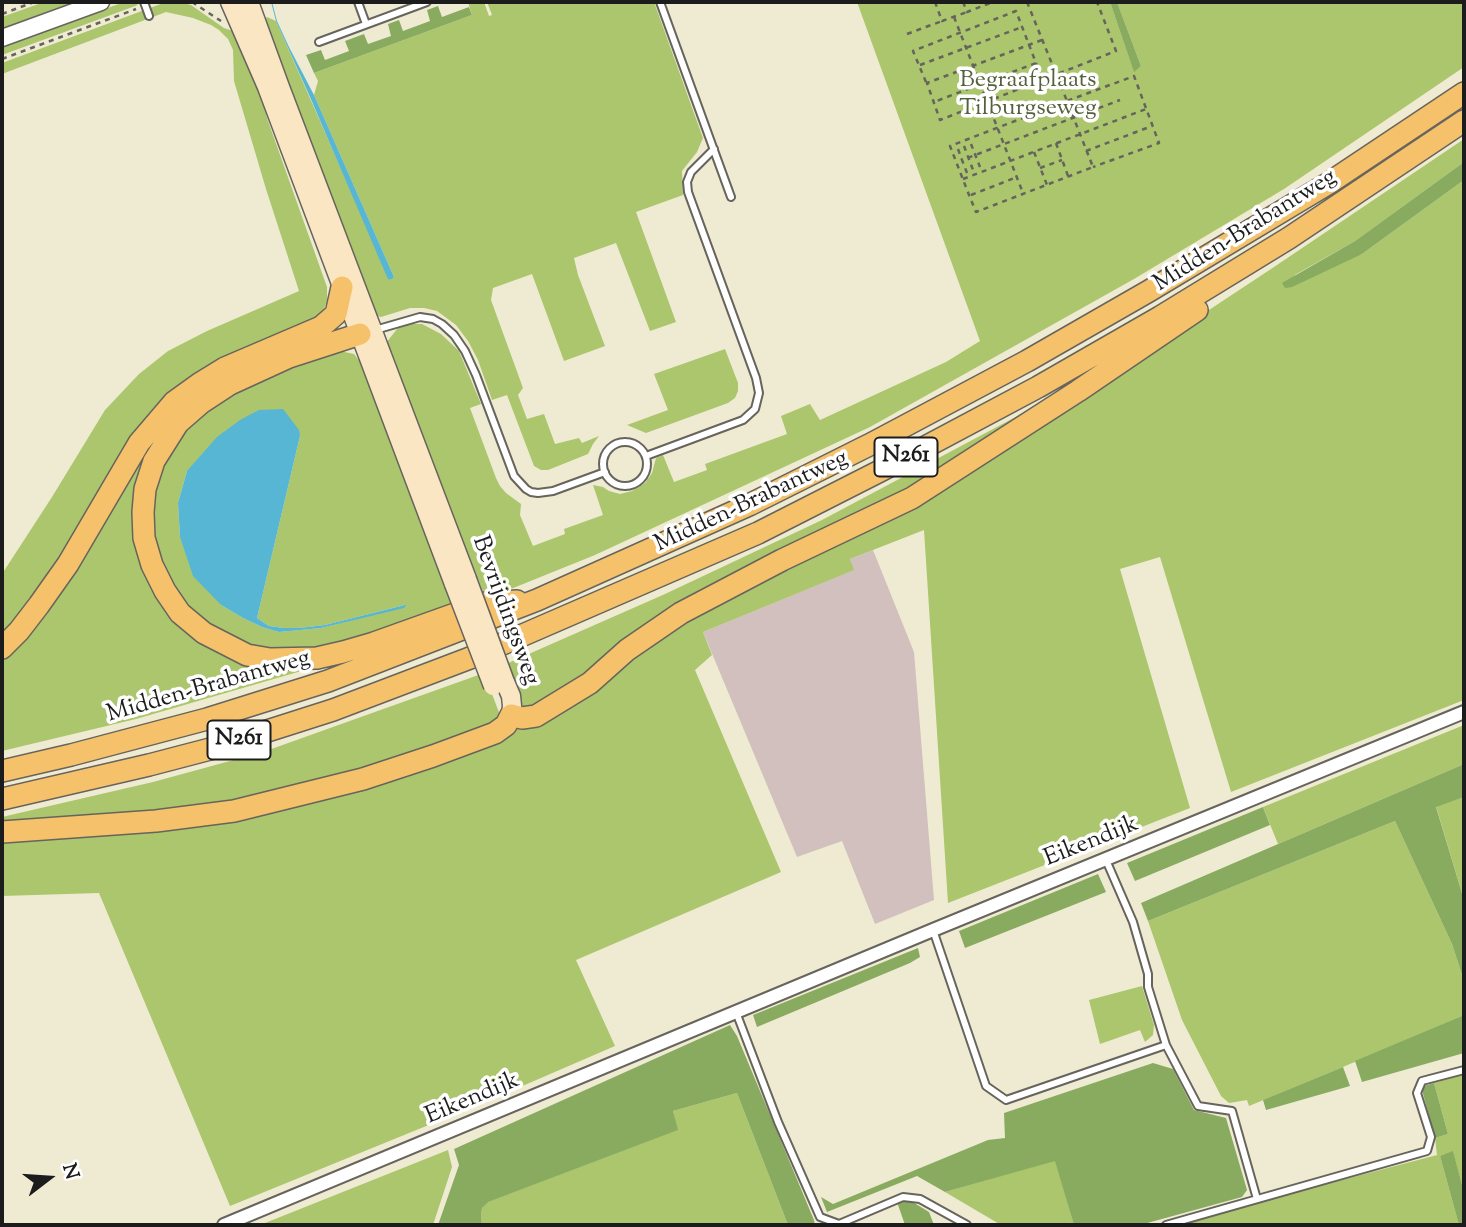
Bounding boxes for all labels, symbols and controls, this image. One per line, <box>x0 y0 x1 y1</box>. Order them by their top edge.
park label: Begraafplaats Tilburgseweg <box>959 68 1097 124</box>
street label: Midden-Brabantweg <box>1149 164 1343 300</box>
road number: N261 <box>874 438 937 477</box>
street label: Midden-Brabantweg <box>651 446 853 560</box>
street label: Bevrijdingsweg <box>464 533 544 689</box>
street label: Midden-Brabantweg <box>104 645 314 731</box>
road number: N261 <box>208 720 270 760</box>
street label: Eikendijk <box>1041 811 1143 875</box>
street label: Eikendijk <box>422 1067 524 1133</box>
north arrow <box>14 1143 84 1213</box>
text: N <box>54 1161 85 1183</box>

